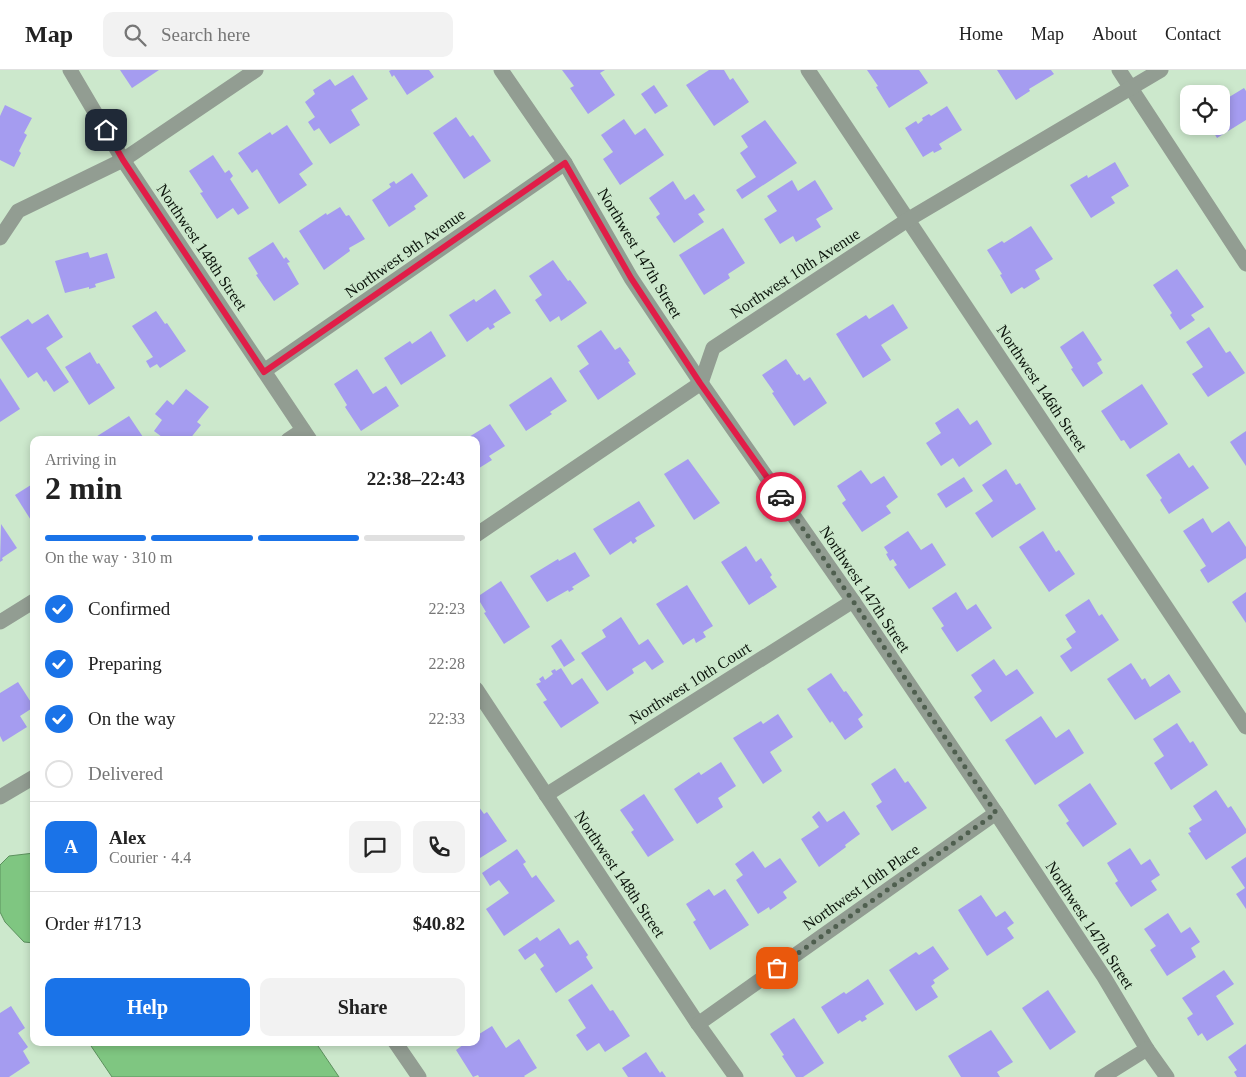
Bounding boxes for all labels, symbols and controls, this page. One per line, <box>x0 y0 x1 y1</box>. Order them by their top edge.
search box <box>103 12 453 57</box>
text: Map <box>25 21 73 47</box>
icon: search <box>121 21 149 49</box>
text: Search here <box>161 24 250 45</box>
text: Home <box>959 24 1003 44</box>
text: Map <box>1031 24 1064 44</box>
text: About <box>1092 24 1137 44</box>
text: Contact <box>1165 24 1221 44</box>
map controls <box>1180 85 1230 135</box>
button: locate <box>1180 85 1230 135</box>
pin <box>85 109 127 151</box>
icon: home <box>92 116 120 144</box>
street label: Northwest 148th Street <box>153 181 251 314</box>
street label: Northwest 147th Street <box>594 185 686 321</box>
street label: Northwest 9th Avenue <box>342 205 468 301</box>
street label: Northwest 10th Avenue <box>727 225 863 321</box>
street label: Northwest 146th Street <box>993 322 1091 455</box>
text: Arriving in <box>45 451 117 468</box>
text: 22:38–22:43 <box>367 468 465 489</box>
text: 2 min <box>45 470 122 506</box>
courier <box>756 472 806 522</box>
icon: car <box>767 483 795 511</box>
street label: Northwest 147th Street <box>816 523 914 656</box>
text: On the way · 310 m <box>45 549 173 566</box>
icon: check <box>45 595 73 623</box>
text: Confirmed <box>88 598 170 619</box>
text: 22:23 <box>429 600 465 617</box>
street label: Northwest 10th Court <box>626 639 754 727</box>
icon: check <box>45 650 73 678</box>
text: Preparing <box>88 653 162 674</box>
text: 22:28 <box>429 655 465 672</box>
icon: check <box>45 705 73 733</box>
text: On the way <box>88 708 176 729</box>
text: 22:33 <box>429 710 465 727</box>
text: Delivered <box>88 763 163 784</box>
street label: Northwest 148th Street <box>571 808 669 941</box>
button: chat <box>349 821 401 873</box>
button: phone <box>413 821 465 873</box>
text: Alex <box>109 827 146 848</box>
text: A <box>64 836 78 857</box>
street label: Northwest 10th Place <box>800 841 922 933</box>
text: Courier · 4.4 <box>109 849 191 866</box>
street label: Northwest 147th Street <box>1042 858 1138 992</box>
text: Order #1713 <box>45 913 142 934</box>
text: $40.82 <box>413 913 465 934</box>
pin <box>756 947 798 989</box>
icon: bag <box>763 954 791 982</box>
button: Help <box>45 978 250 1036</box>
button: Share <box>260 978 465 1036</box>

